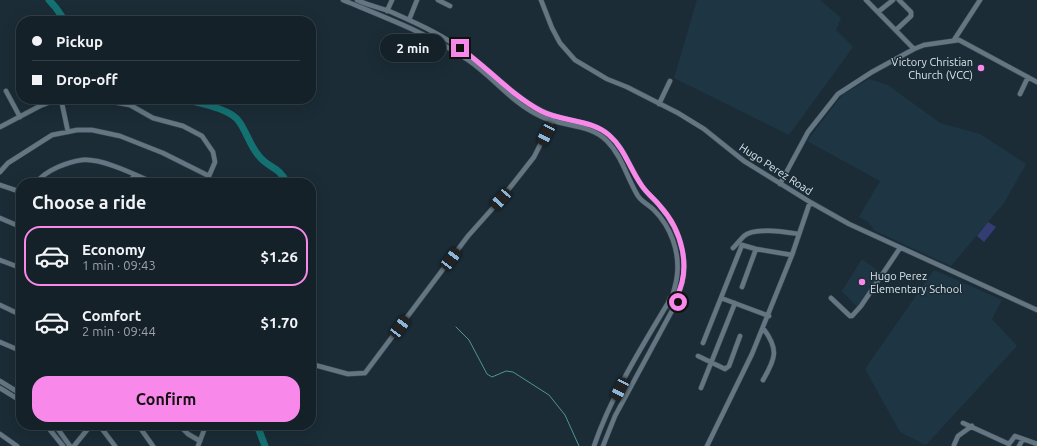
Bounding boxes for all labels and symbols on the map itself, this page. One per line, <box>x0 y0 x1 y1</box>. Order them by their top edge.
callout: 2 min <box>380 34 446 62</box>
route end <box>451 39 469 57</box>
place label: Victory Christian Church (VCC) <box>891 56 973 82</box>
marker: Victory Christian Church (VCC) <box>976 63 986 73</box>
car <box>535 121 557 147</box>
street label: Hugo Perez Road <box>737 141 815 197</box>
car <box>489 186 513 212</box>
car <box>439 246 463 272</box>
place label: Hugo Perez Elementary School <box>870 270 962 295</box>
marker: Hugo Perez Elementary School <box>857 277 867 287</box>
route start <box>669 293 687 311</box>
car <box>388 314 412 340</box>
car <box>609 376 631 402</box>

